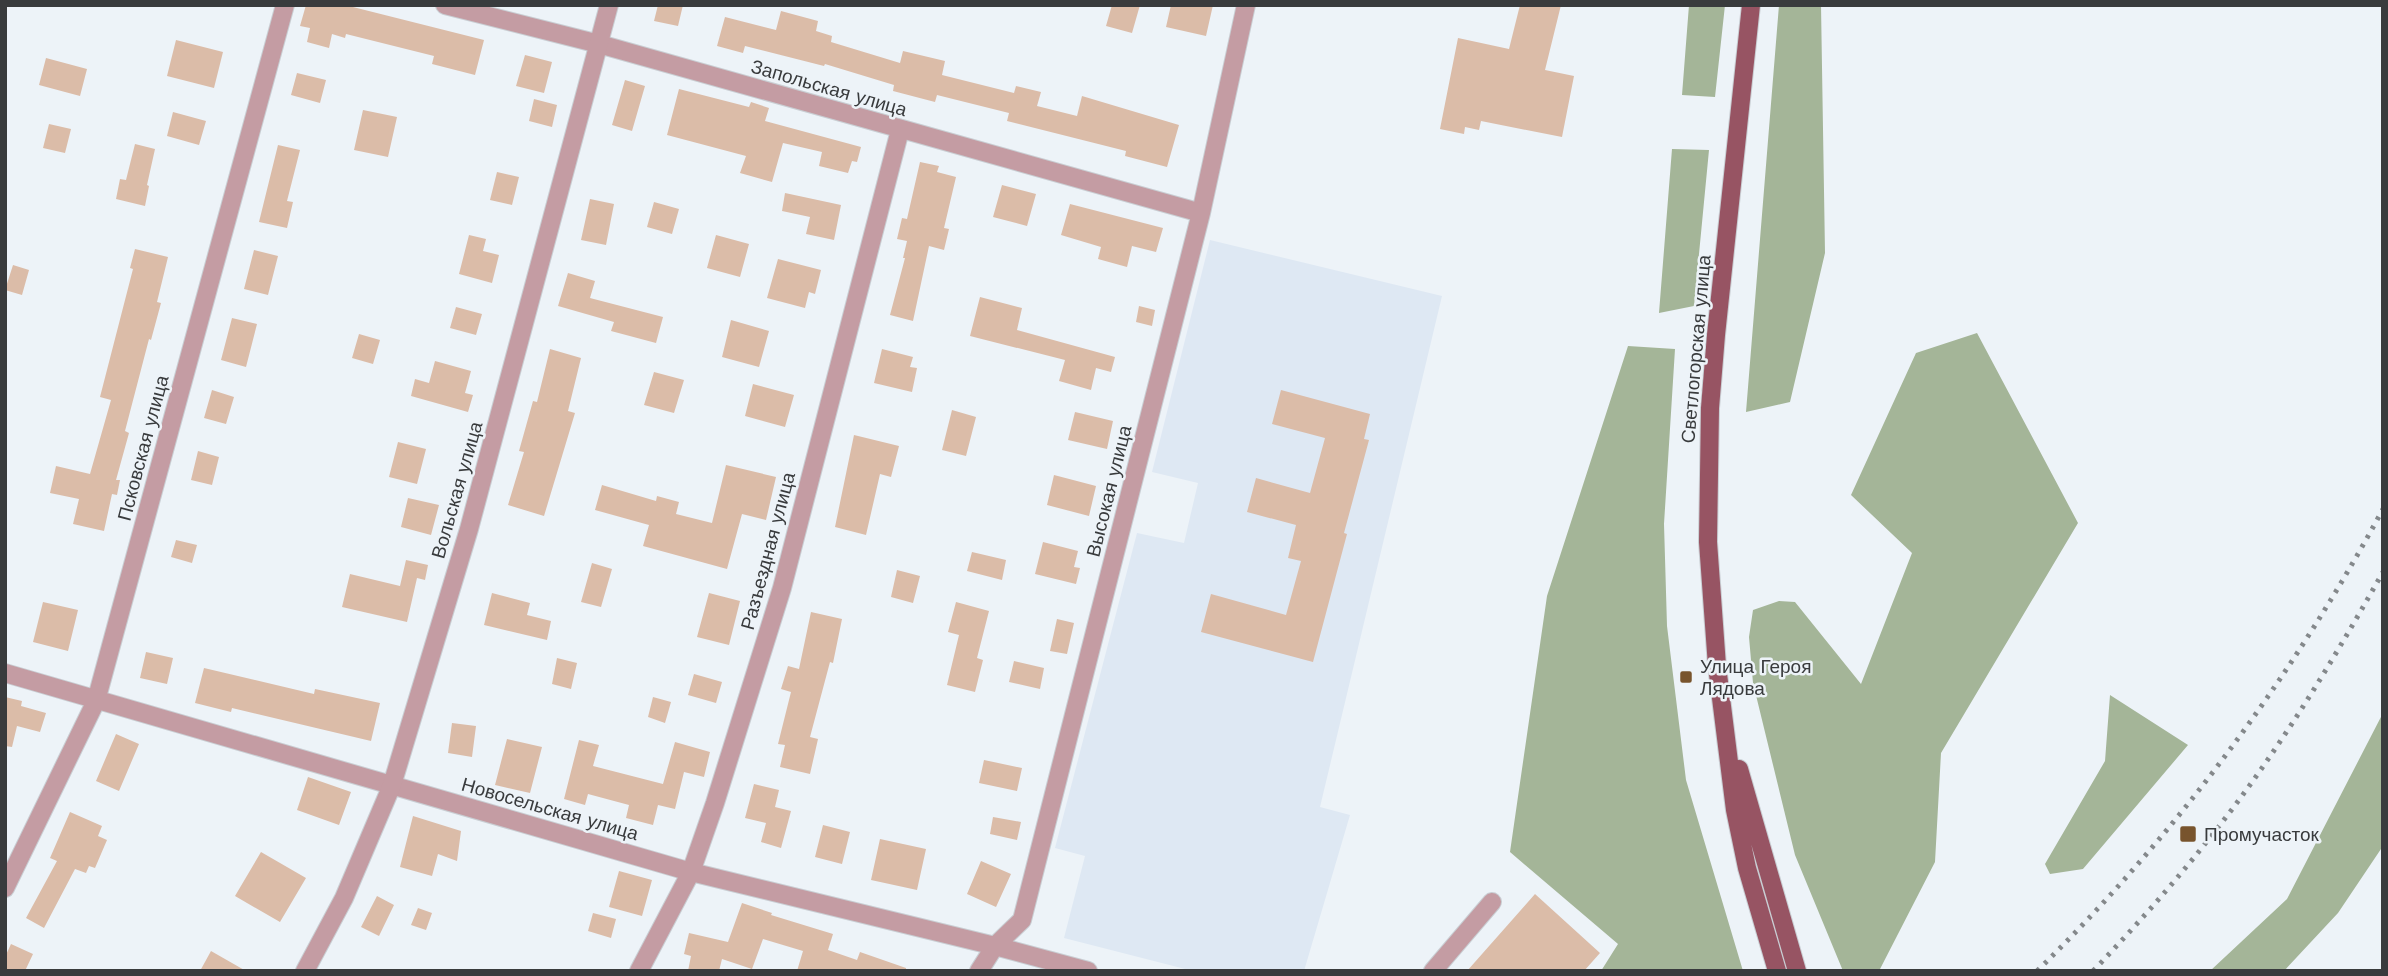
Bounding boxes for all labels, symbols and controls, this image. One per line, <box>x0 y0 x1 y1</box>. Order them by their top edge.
street label: Запольская улица <box>748 55 910 121</box>
street label: Светлогорская улица <box>1676 253 1716 444</box>
street label: Псковская улица <box>112 372 174 523</box>
street label: Вольская улица <box>426 418 488 561</box>
street label: Высокая улица <box>1082 422 1137 559</box>
street label: Разъездная улица <box>736 469 800 632</box>
place label: Улица Героя Лядова <box>1700 655 1811 700</box>
marker: Улица Героя Лядова <box>1678 669 1694 685</box>
street label: Новосельская улица <box>459 773 642 845</box>
place label: Промучасток <box>2204 823 2320 846</box>
marker: Промучасток <box>2178 824 2198 844</box>

